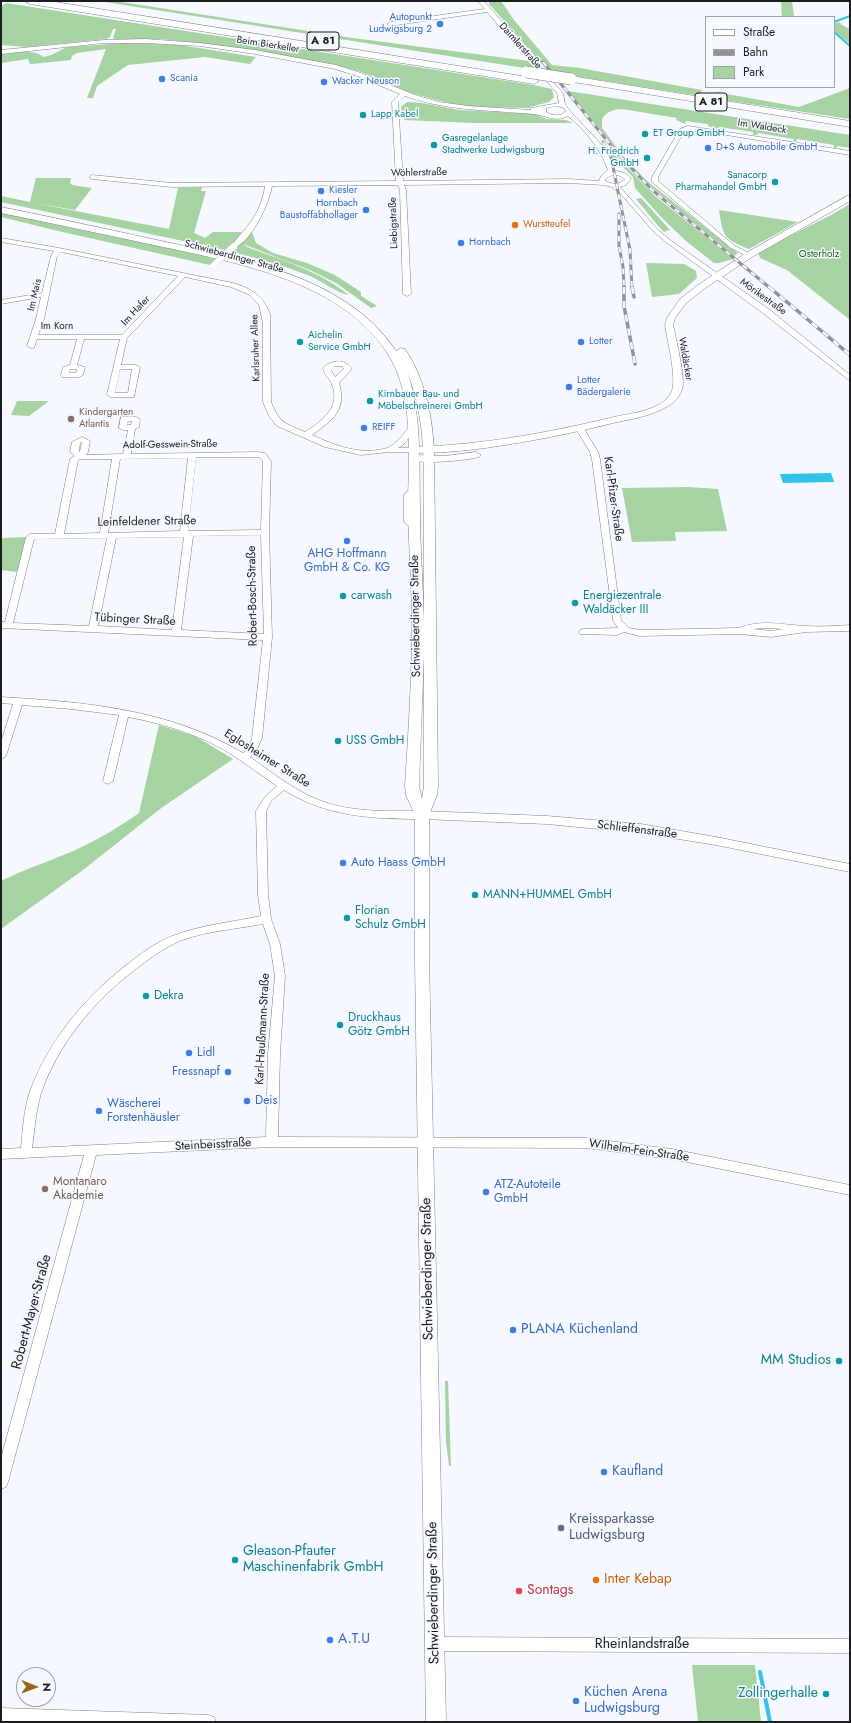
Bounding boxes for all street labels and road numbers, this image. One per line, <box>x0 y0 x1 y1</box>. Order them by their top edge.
street label: Daimlerstraße <box>496 20 544 72</box>
road number: A 81 <box>307 32 339 50</box>
street label: Beim Bierkeller <box>236 34 300 56</box>
road number: A 81 <box>695 93 727 111</box>
street label: Im Waldeck <box>737 117 787 137</box>
street label: Wöhlerstraße <box>391 167 447 179</box>
street label: Liebigstraße <box>387 197 401 249</box>
street label: Schwieberdinger Straße <box>183 238 285 276</box>
street label: Mörikestraße <box>737 276 789 318</box>
street label: Im Mais <box>25 278 45 312</box>
street label: Im Hafer <box>119 294 153 328</box>
street label: Karlsruher Allee <box>249 314 263 382</box>
street label: Im Korn <box>41 321 73 333</box>
street label: Waldäcker <box>675 336 695 382</box>
street label: Adolf-Gesswein-Straße <box>123 438 217 452</box>
street label: Karl-Pfizer-Straße <box>600 456 626 542</box>
street label: Leinfeldener Straße <box>97 514 197 530</box>
street label: Robert-Bosch-Straße <box>245 546 261 646</box>
street label: Schwieberdinger Straße <box>408 555 424 677</box>
street label: Tübinger Straße <box>94 611 176 629</box>
street label: Eglosheimer Straße <box>221 727 313 791</box>
street label: Schlieffenstraße <box>596 818 678 842</box>
street label: Karl-Haußmann-Straße <box>253 973 273 1085</box>
street label: Steinbeisstraße <box>174 1136 252 1154</box>
street label: Wilhelm-Fein-Straße <box>588 1137 690 1165</box>
street label: Schwieberdinger Straße <box>418 1197 438 1341</box>
street label: Robert-Mayer-Straße <box>9 1253 55 1371</box>
street label: Schwieberdinger Straße <box>424 1521 444 1665</box>
street label: Rheinlandstraße <box>595 1637 689 1653</box>

